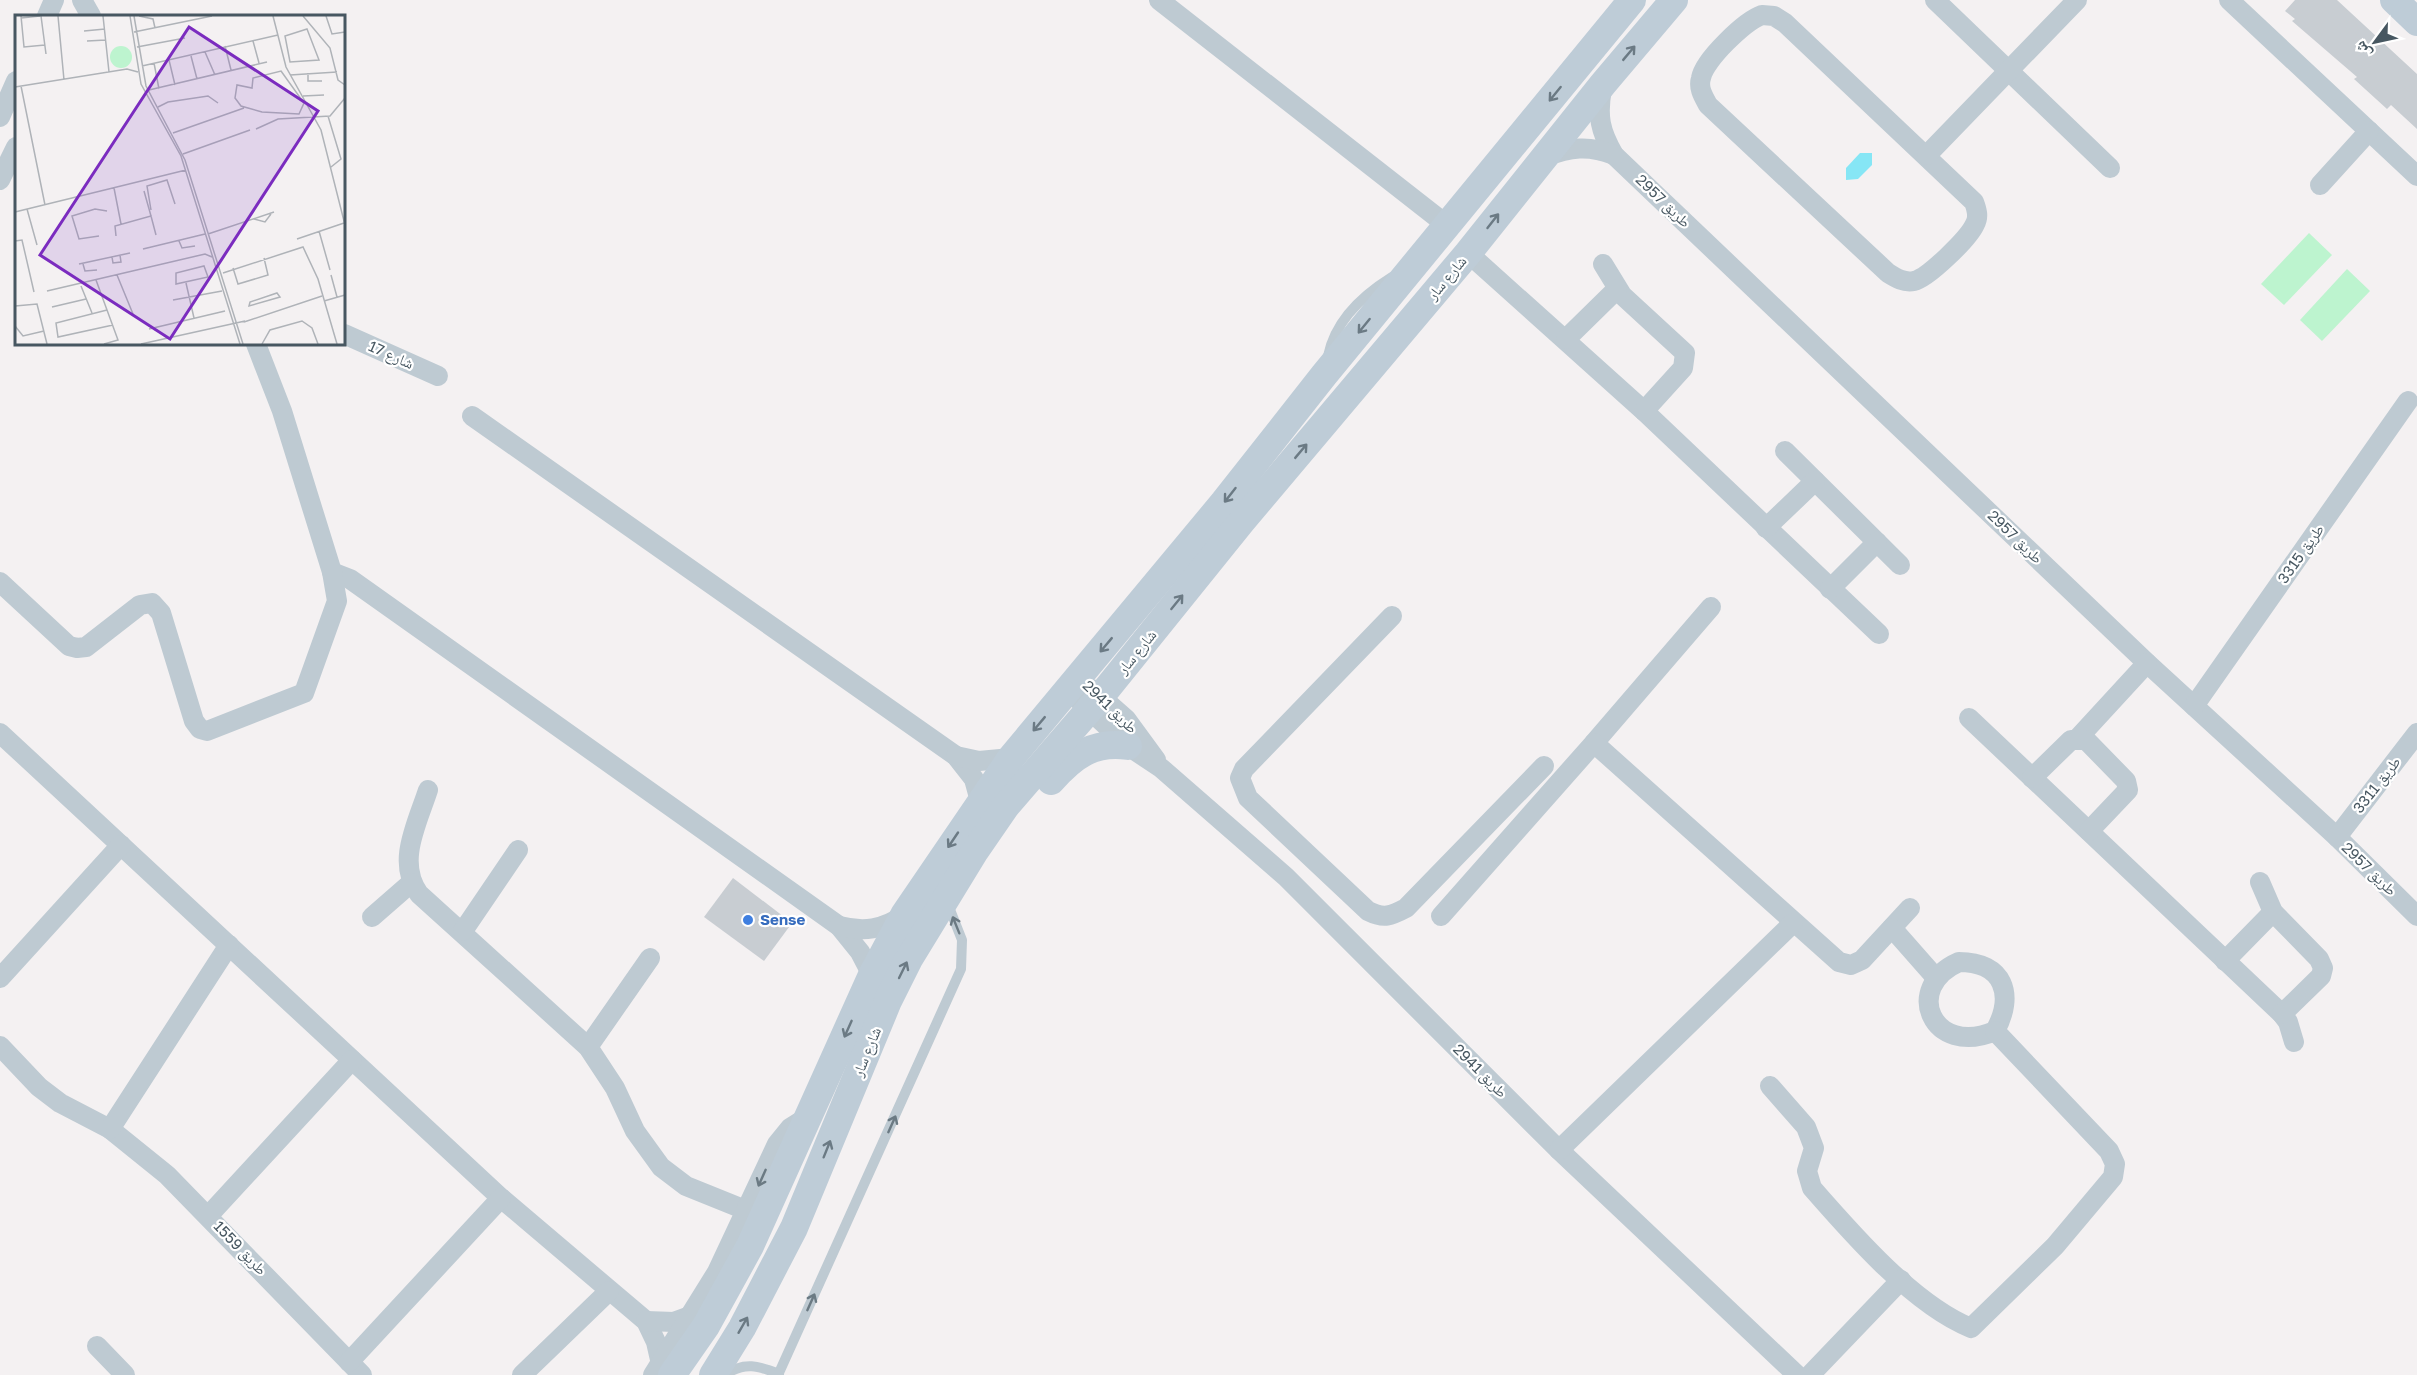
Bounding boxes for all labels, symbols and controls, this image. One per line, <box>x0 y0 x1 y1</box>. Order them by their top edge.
north arrow <box>2345 12 2405 72</box>
inset map <box>15 15 345 345</box>
text: ش <box>2349 38 2375 63</box>
one-way arrow <box>1623 45 1636 61</box>
one-way arrow <box>1548 86 1562 101</box>
street label: طريق 2957 <box>1631 170 1695 232</box>
one-way arrow <box>1487 213 1500 229</box>
street label: شارع سار <box>1422 252 1471 305</box>
one-way arrow <box>1358 317 1371 333</box>
street label: شارع 17 <box>365 336 417 374</box>
one-way arrow <box>1294 444 1308 459</box>
one-way arrow <box>1223 486 1236 502</box>
street label: طريق 2957 <box>1983 506 2047 568</box>
street label: طريق 3315 <box>2273 520 2329 588</box>
one-way arrow <box>1170 594 1183 610</box>
street label: شارع سار <box>1112 626 1161 679</box>
one-way arrow <box>1099 637 1112 653</box>
street label: طريق 2941 <box>1078 676 1142 738</box>
one-way arrow <box>1032 716 1046 731</box>
street label: طريق 3311 <box>2349 753 2405 817</box>
one-way arrow <box>947 832 959 848</box>
street label: طريق 2957 <box>2337 838 2401 900</box>
place label: Sense <box>760 910 805 928</box>
marker: Sense <box>741 913 755 927</box>
one-way arrow <box>950 916 961 934</box>
one-way arrow <box>898 961 910 979</box>
one-way arrow <box>842 1019 854 1037</box>
street label: شارع سار <box>848 1024 886 1081</box>
street label: طريق 2941 <box>1449 1040 1511 1102</box>
one-way arrow <box>886 1116 898 1134</box>
one-way arrow <box>822 1140 833 1159</box>
one-way arrow <box>756 1169 768 1187</box>
street label: طريق 1559 <box>209 1217 271 1280</box>
one-way arrow <box>807 1293 818 1311</box>
one-way arrow <box>737 1317 749 1334</box>

